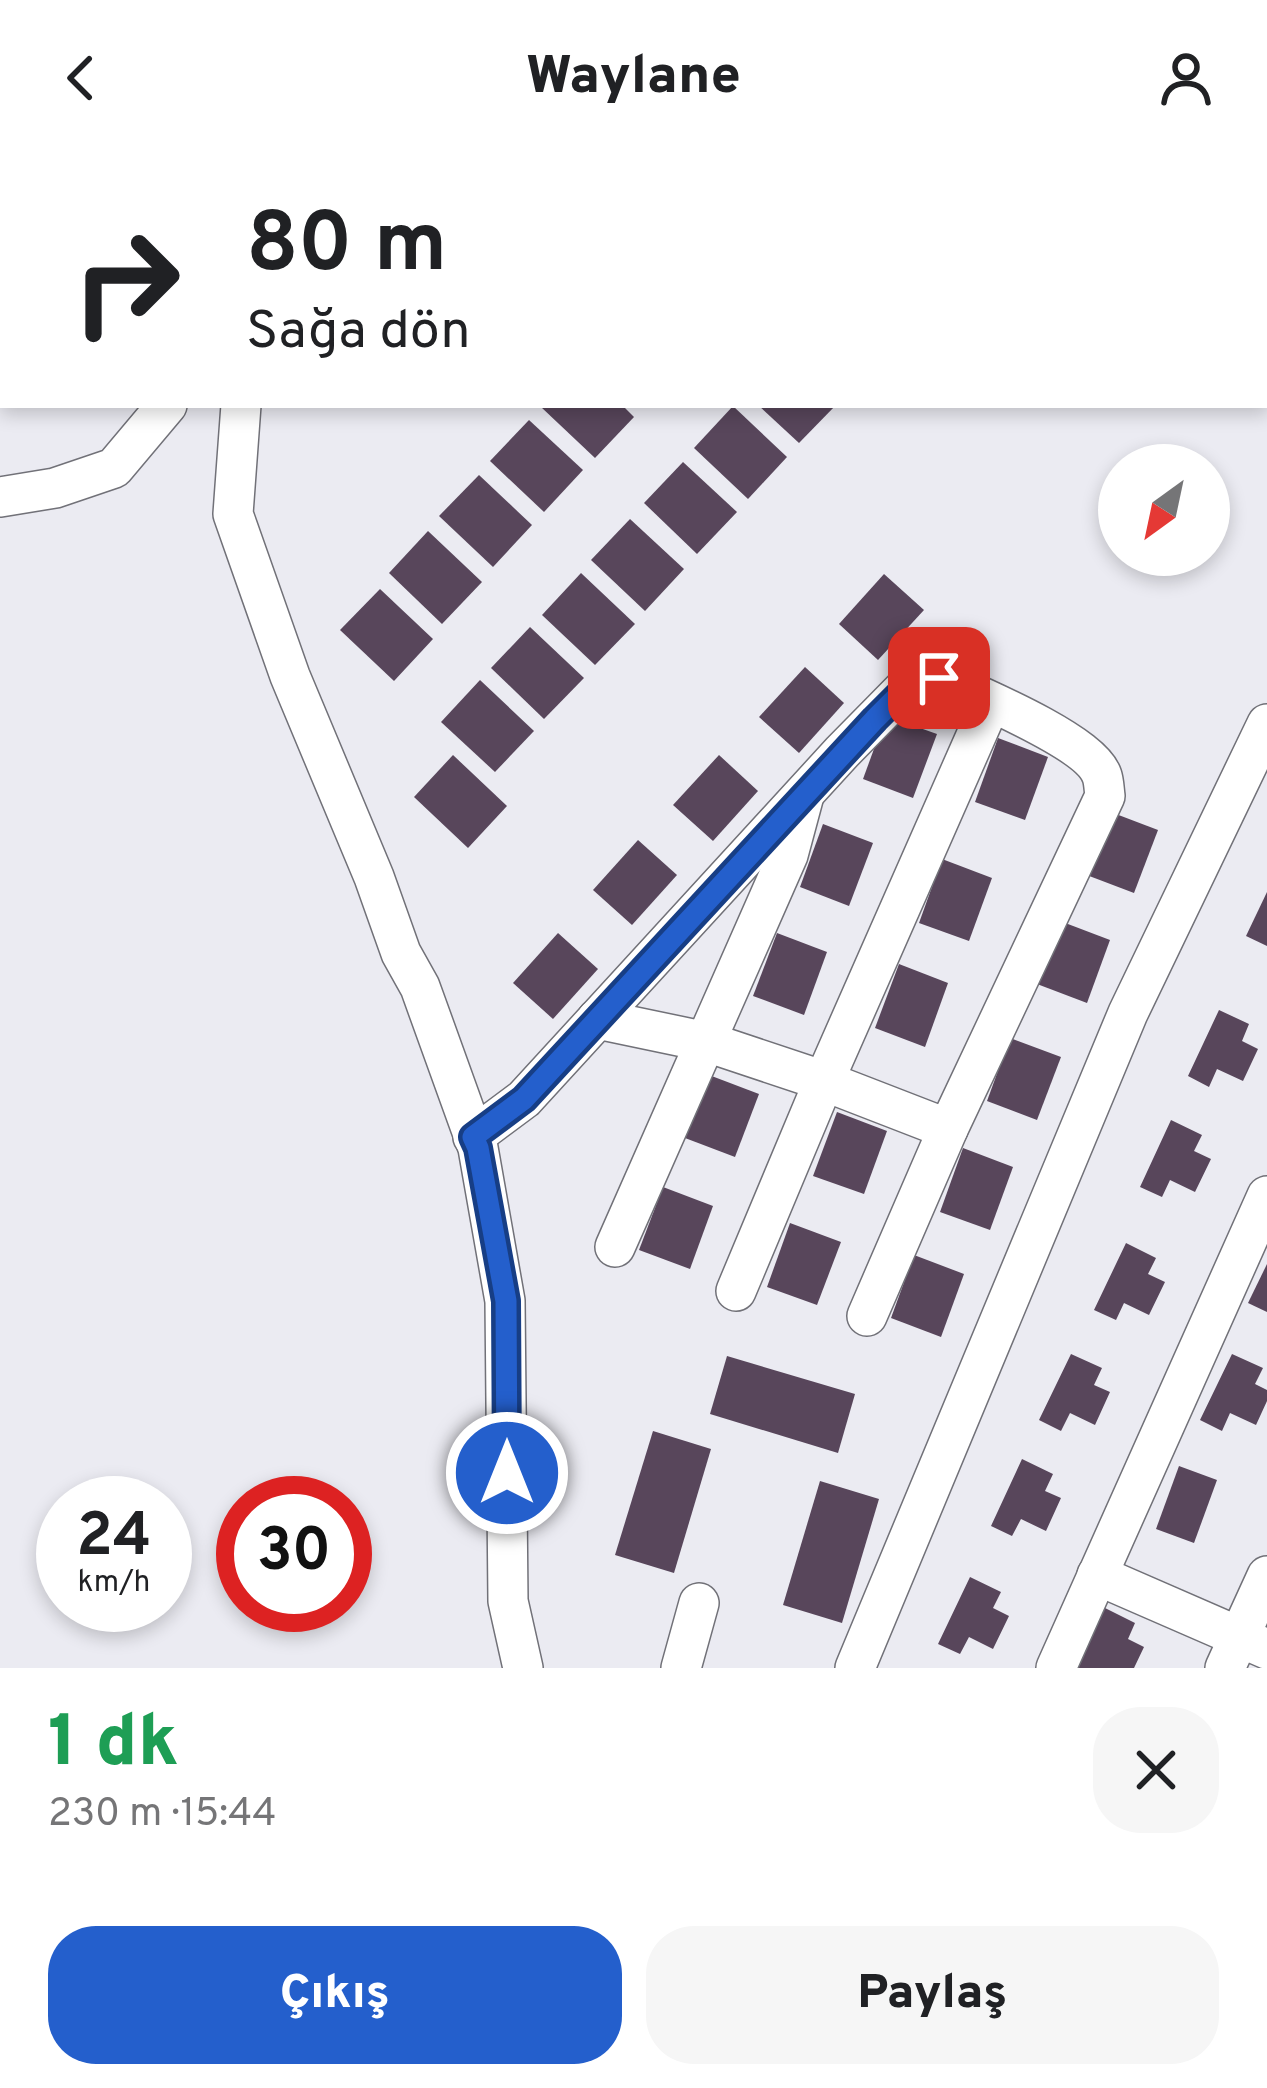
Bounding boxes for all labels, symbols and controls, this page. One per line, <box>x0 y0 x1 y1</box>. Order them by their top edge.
text: Waylane <box>526 44 741 113</box>
icon: back <box>48 45 114 111</box>
icon: person <box>1153 45 1219 111</box>
text: 80 m <box>246 195 447 301</box>
icon: right <box>48 204 204 360</box>
text: Sağa dön <box>246 299 471 368</box>
north arrow <box>1098 444 1230 576</box>
map controls <box>1098 444 1230 576</box>
pin <box>888 627 990 729</box>
icon: arrive <box>906 645 972 711</box>
position arrow <box>444 1410 570 1536</box>
speed limit sign: 30 <box>216 1476 372 1632</box>
text: 24 <box>76 1501 152 1577</box>
text: km/h <box>78 1565 150 1602</box>
text: 1 dk <box>48 1700 179 1792</box>
button: close <box>1093 1707 1219 1833</box>
text: 230 m · 15:44 <box>48 1791 277 1840</box>
button: Çıkış <box>48 1926 622 2064</box>
button: Paylaş <box>646 1926 1219 2064</box>

